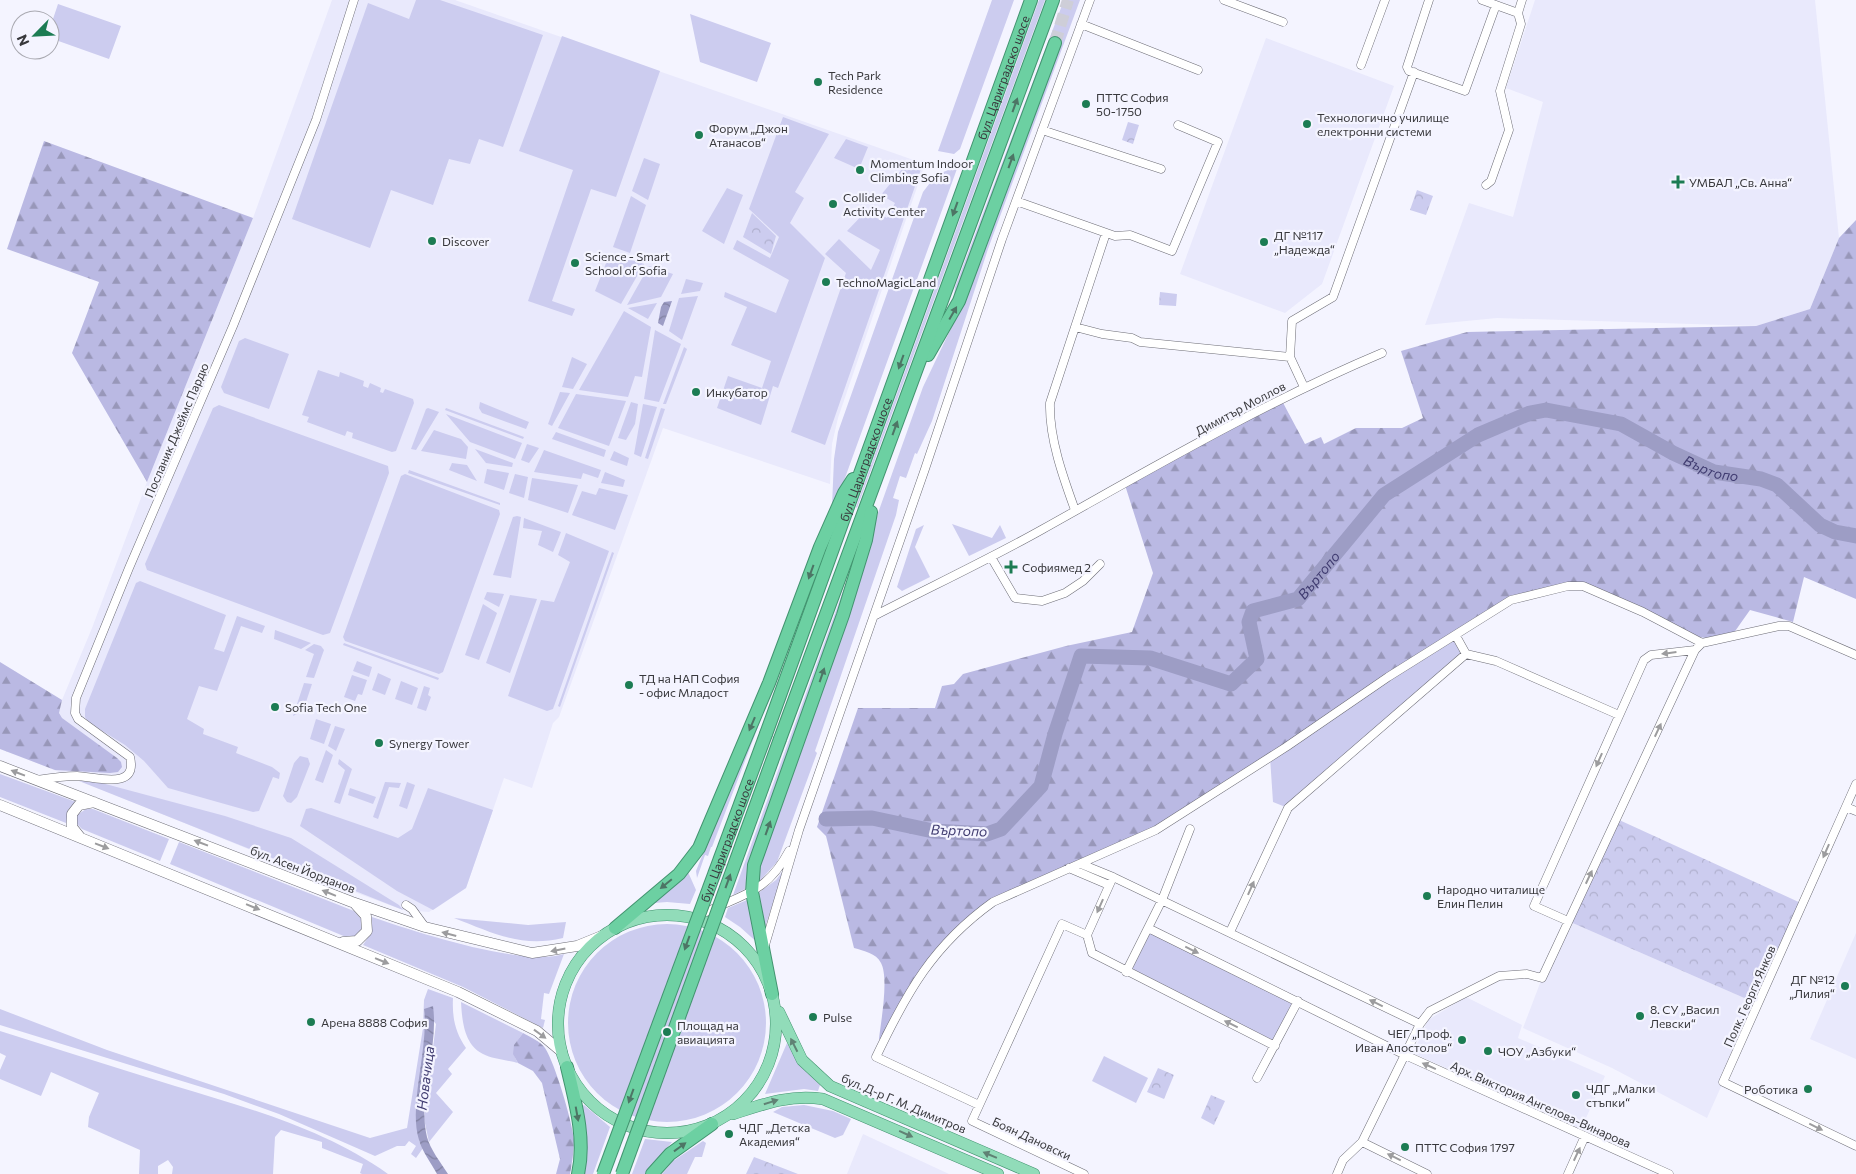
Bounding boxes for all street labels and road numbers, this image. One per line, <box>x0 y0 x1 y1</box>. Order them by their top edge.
street label: бул. Цариградско шосе <box>974 14 1032 141</box>
street label: Посланик Джеймс Пардю <box>141 360 211 500</box>
street label: Димитър Моллов <box>1193 378 1287 438</box>
street label: бул. Цариградско шосе <box>836 395 894 523</box>
street label: бул. Цариградско шосе <box>697 776 756 904</box>
street label: бул. Асен Йорданов <box>249 843 357 895</box>
street label: Полк. Георги Янков <box>1720 943 1778 1049</box>
street label: Арх. Виктория Ангелова-Винарова <box>1449 1058 1633 1150</box>
street label: бул. Д-р Г. М. Димитров <box>839 1070 969 1136</box>
street label: Боян Дановски <box>990 1114 1074 1162</box>

